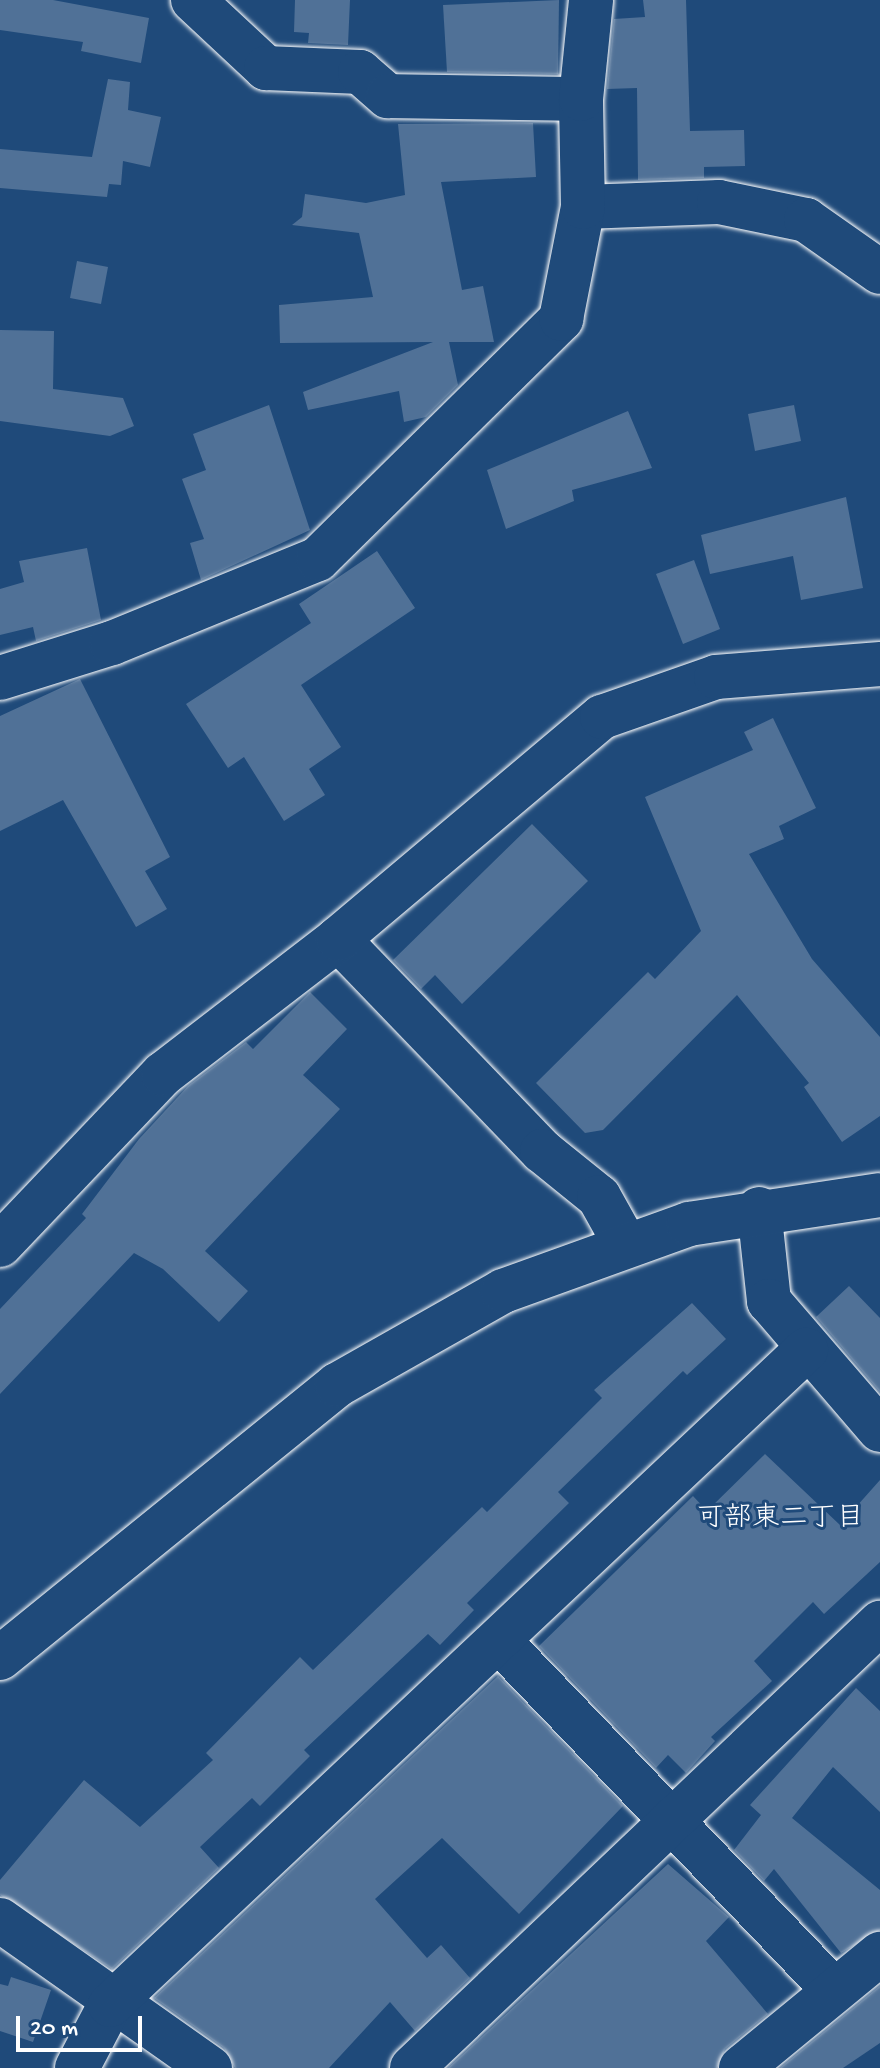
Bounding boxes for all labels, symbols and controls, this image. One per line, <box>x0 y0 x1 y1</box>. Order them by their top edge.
district label: 可部東二丁目 <box>696 1503 864 1537</box>
scale bar <box>20 2000 146 2050</box>
text: 20 m <box>30 2015 78 2044</box>

